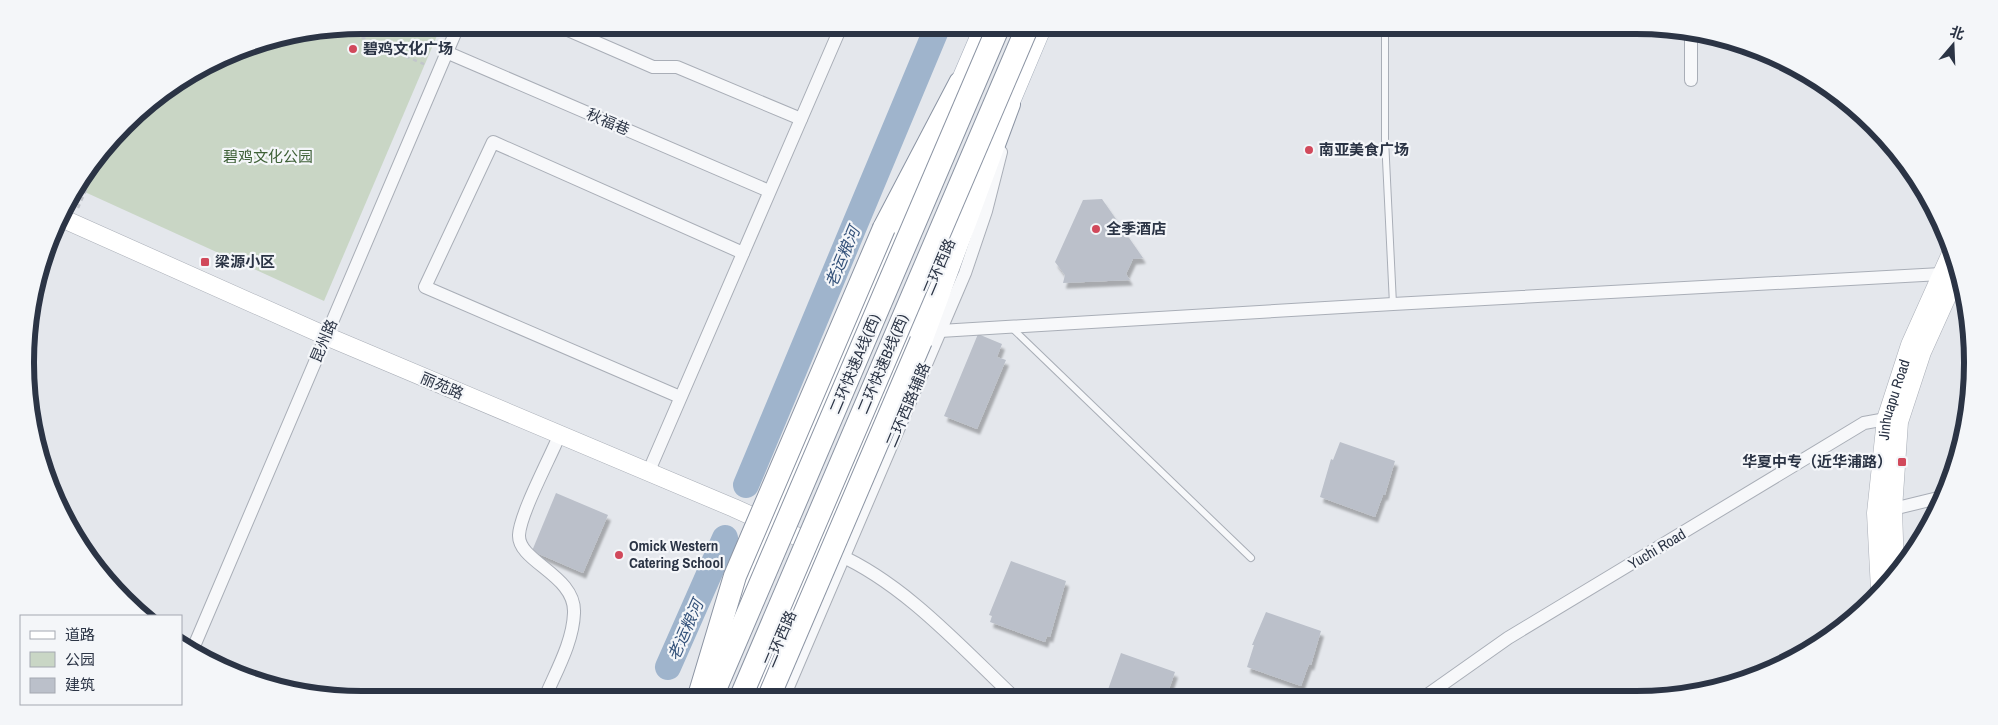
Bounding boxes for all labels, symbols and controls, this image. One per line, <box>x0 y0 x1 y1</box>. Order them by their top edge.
north arrow <box>1928 20 1978 70</box>
text: 北 <box>1948 22 1967 43</box>
place label: 碧鸡文化广场 <box>363 38 453 59</box>
marker: 碧鸡文化广场 <box>347 43 359 55</box>
street label: 秋福巷 <box>583 103 633 140</box>
place label: 南亚美食广场 <box>1319 139 1409 160</box>
marker: 南亚美食广场 <box>1303 144 1315 156</box>
park label: 碧鸡文化公园 <box>223 146 313 167</box>
place label: 全季酒店 <box>1106 218 1166 239</box>
water label: 老运粮河 <box>819 220 866 291</box>
marker: 全季酒店 <box>1090 223 1102 235</box>
street label: 二环西路 <box>917 235 960 299</box>
place label: 梁源小区 <box>215 251 275 272</box>
marker: 梁源小区 <box>199 256 211 268</box>
street label: 二环快速A线(西) <box>824 311 885 417</box>
street label: 二环快速B线(西) <box>852 311 913 417</box>
street label: 昆州路 <box>305 316 342 366</box>
street label: Jinhuapu Road <box>1873 357 1915 441</box>
street label: 二环西路辅路 <box>880 359 935 450</box>
street label: 丽苑路 <box>417 367 467 404</box>
place label: 华夏中专（近华浦路） <box>1742 451 1892 472</box>
marker: 华夏中专（近华浦路） <box>1896 456 1908 468</box>
street label: Yuchi Road <box>1624 523 1689 574</box>
place label: Omick Western Catering School <box>629 535 723 573</box>
marker: Omick Western Catering School <box>613 549 625 561</box>
water label: 老运粮河 <box>662 594 709 664</box>
street label: 二环西路 <box>758 607 801 671</box>
legend <box>20 615 182 705</box>
text: 道路 <box>65 624 95 645</box>
text: 公园 <box>65 649 95 670</box>
text: 建筑 <box>65 674 95 695</box>

